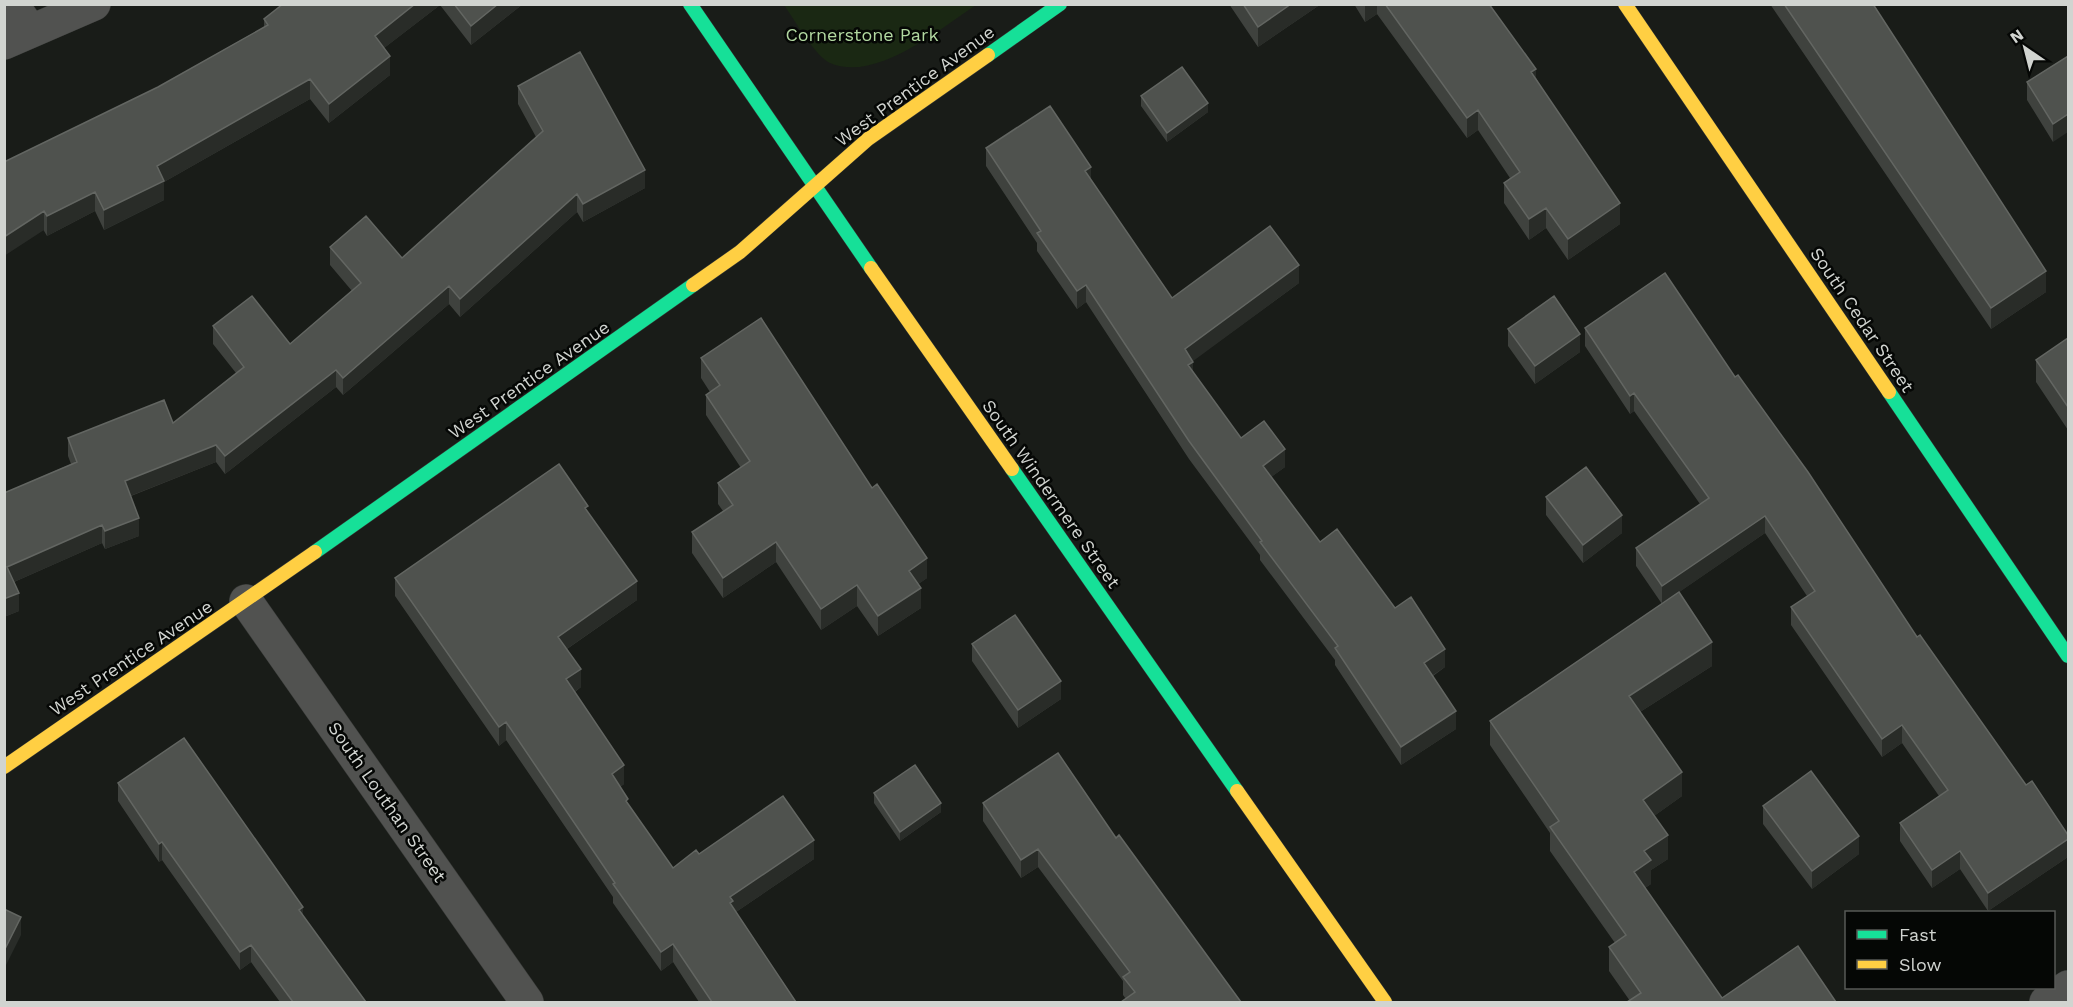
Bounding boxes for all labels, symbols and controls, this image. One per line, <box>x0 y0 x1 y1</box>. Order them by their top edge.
north arrow <box>1995 18 2055 78</box>
street label: West Prentice Avenue <box>831 21 998 150</box>
park label: Cornerstone Park <box>785 24 939 45</box>
text: N <box>2006 25 2027 47</box>
street label: South Cedar Street <box>1806 243 1919 396</box>
street label: West Prentice Avenue <box>444 316 613 443</box>
street label: South Windermere Street <box>978 395 1125 592</box>
street label: West Prentice Avenue <box>45 595 216 720</box>
street label: South Louthan Street <box>324 717 451 886</box>
legend <box>1845 911 2055 989</box>
text: Fast <box>1899 924 1937 945</box>
text: Slow <box>1899 954 1942 975</box>

